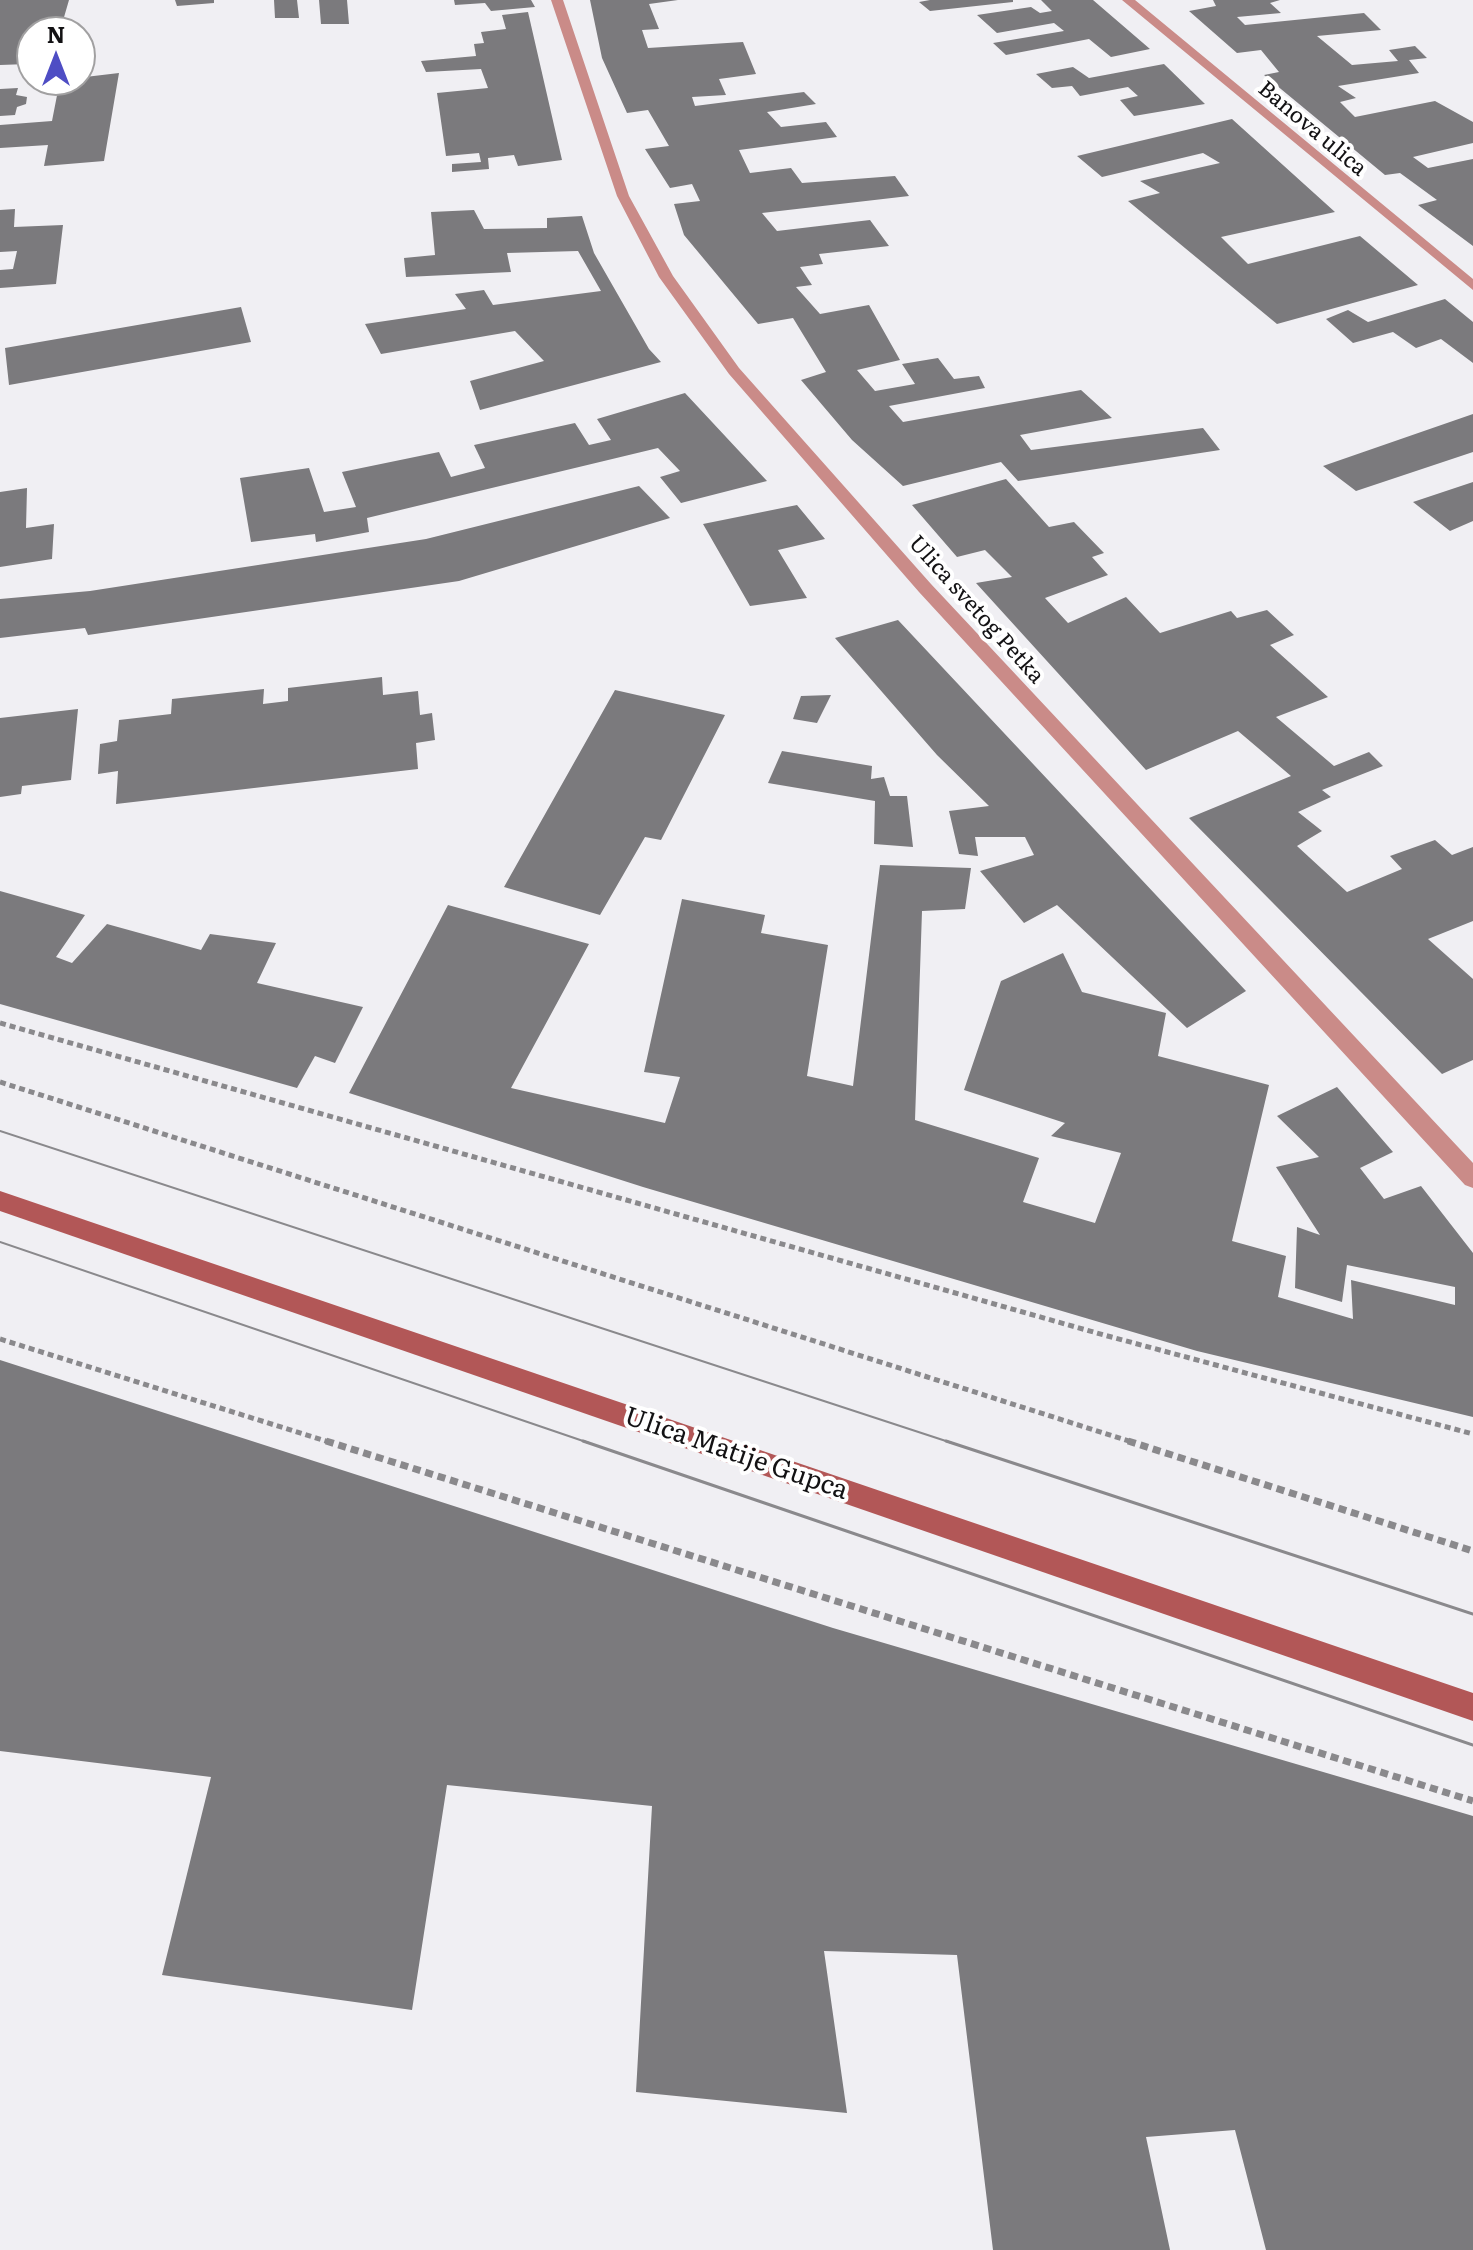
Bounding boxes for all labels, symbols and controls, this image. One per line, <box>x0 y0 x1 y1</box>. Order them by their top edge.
north arrow <box>16 16 96 96</box>
text: N <box>47 17 65 50</box>
street label: Banova ulica <box>1252 76 1372 182</box>
street label: Ulica svetog Petka <box>903 531 1049 689</box>
street label: Ulica Matije Gupca <box>620 1401 852 1507</box>

